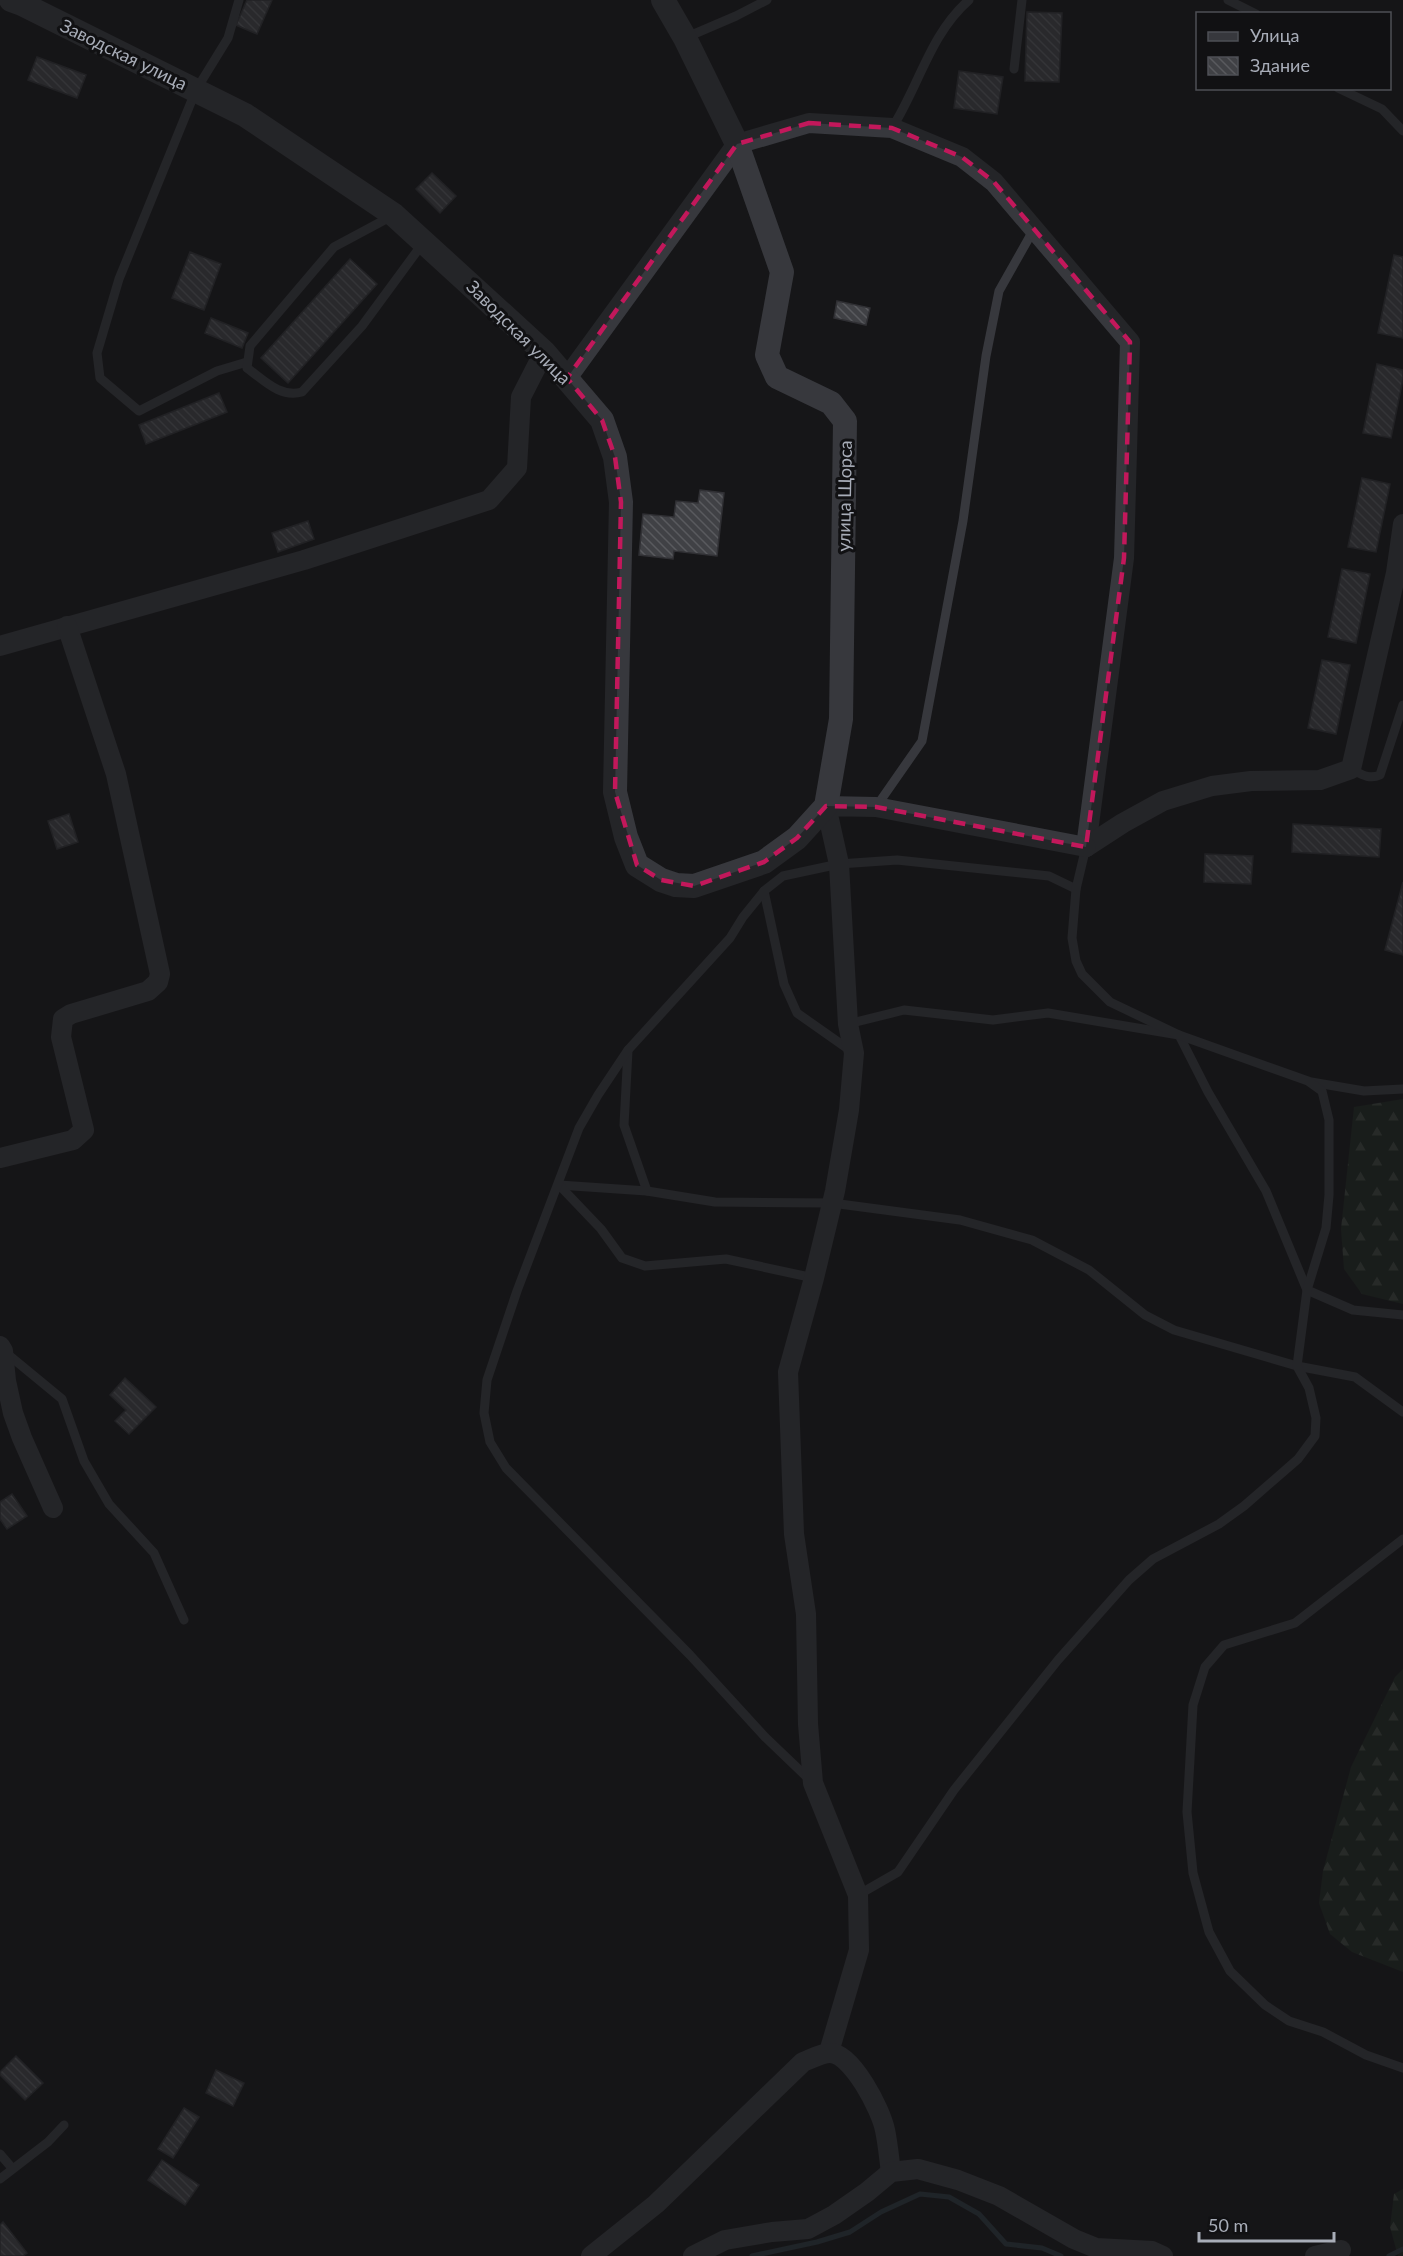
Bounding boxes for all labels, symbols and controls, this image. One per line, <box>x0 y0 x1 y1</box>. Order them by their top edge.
legend <box>1196 12 1391 90</box>
street label: Заводская улица <box>57 14 191 94</box>
text: Улица <box>1250 24 1300 46</box>
text: Здание <box>1250 54 1310 76</box>
street label: Заводская улица <box>462 275 576 389</box>
street label: улица Щорса <box>832 440 856 552</box>
scale bar <box>1199 2205 1334 2243</box>
text: 50 m <box>1208 2214 1248 2236</box>

